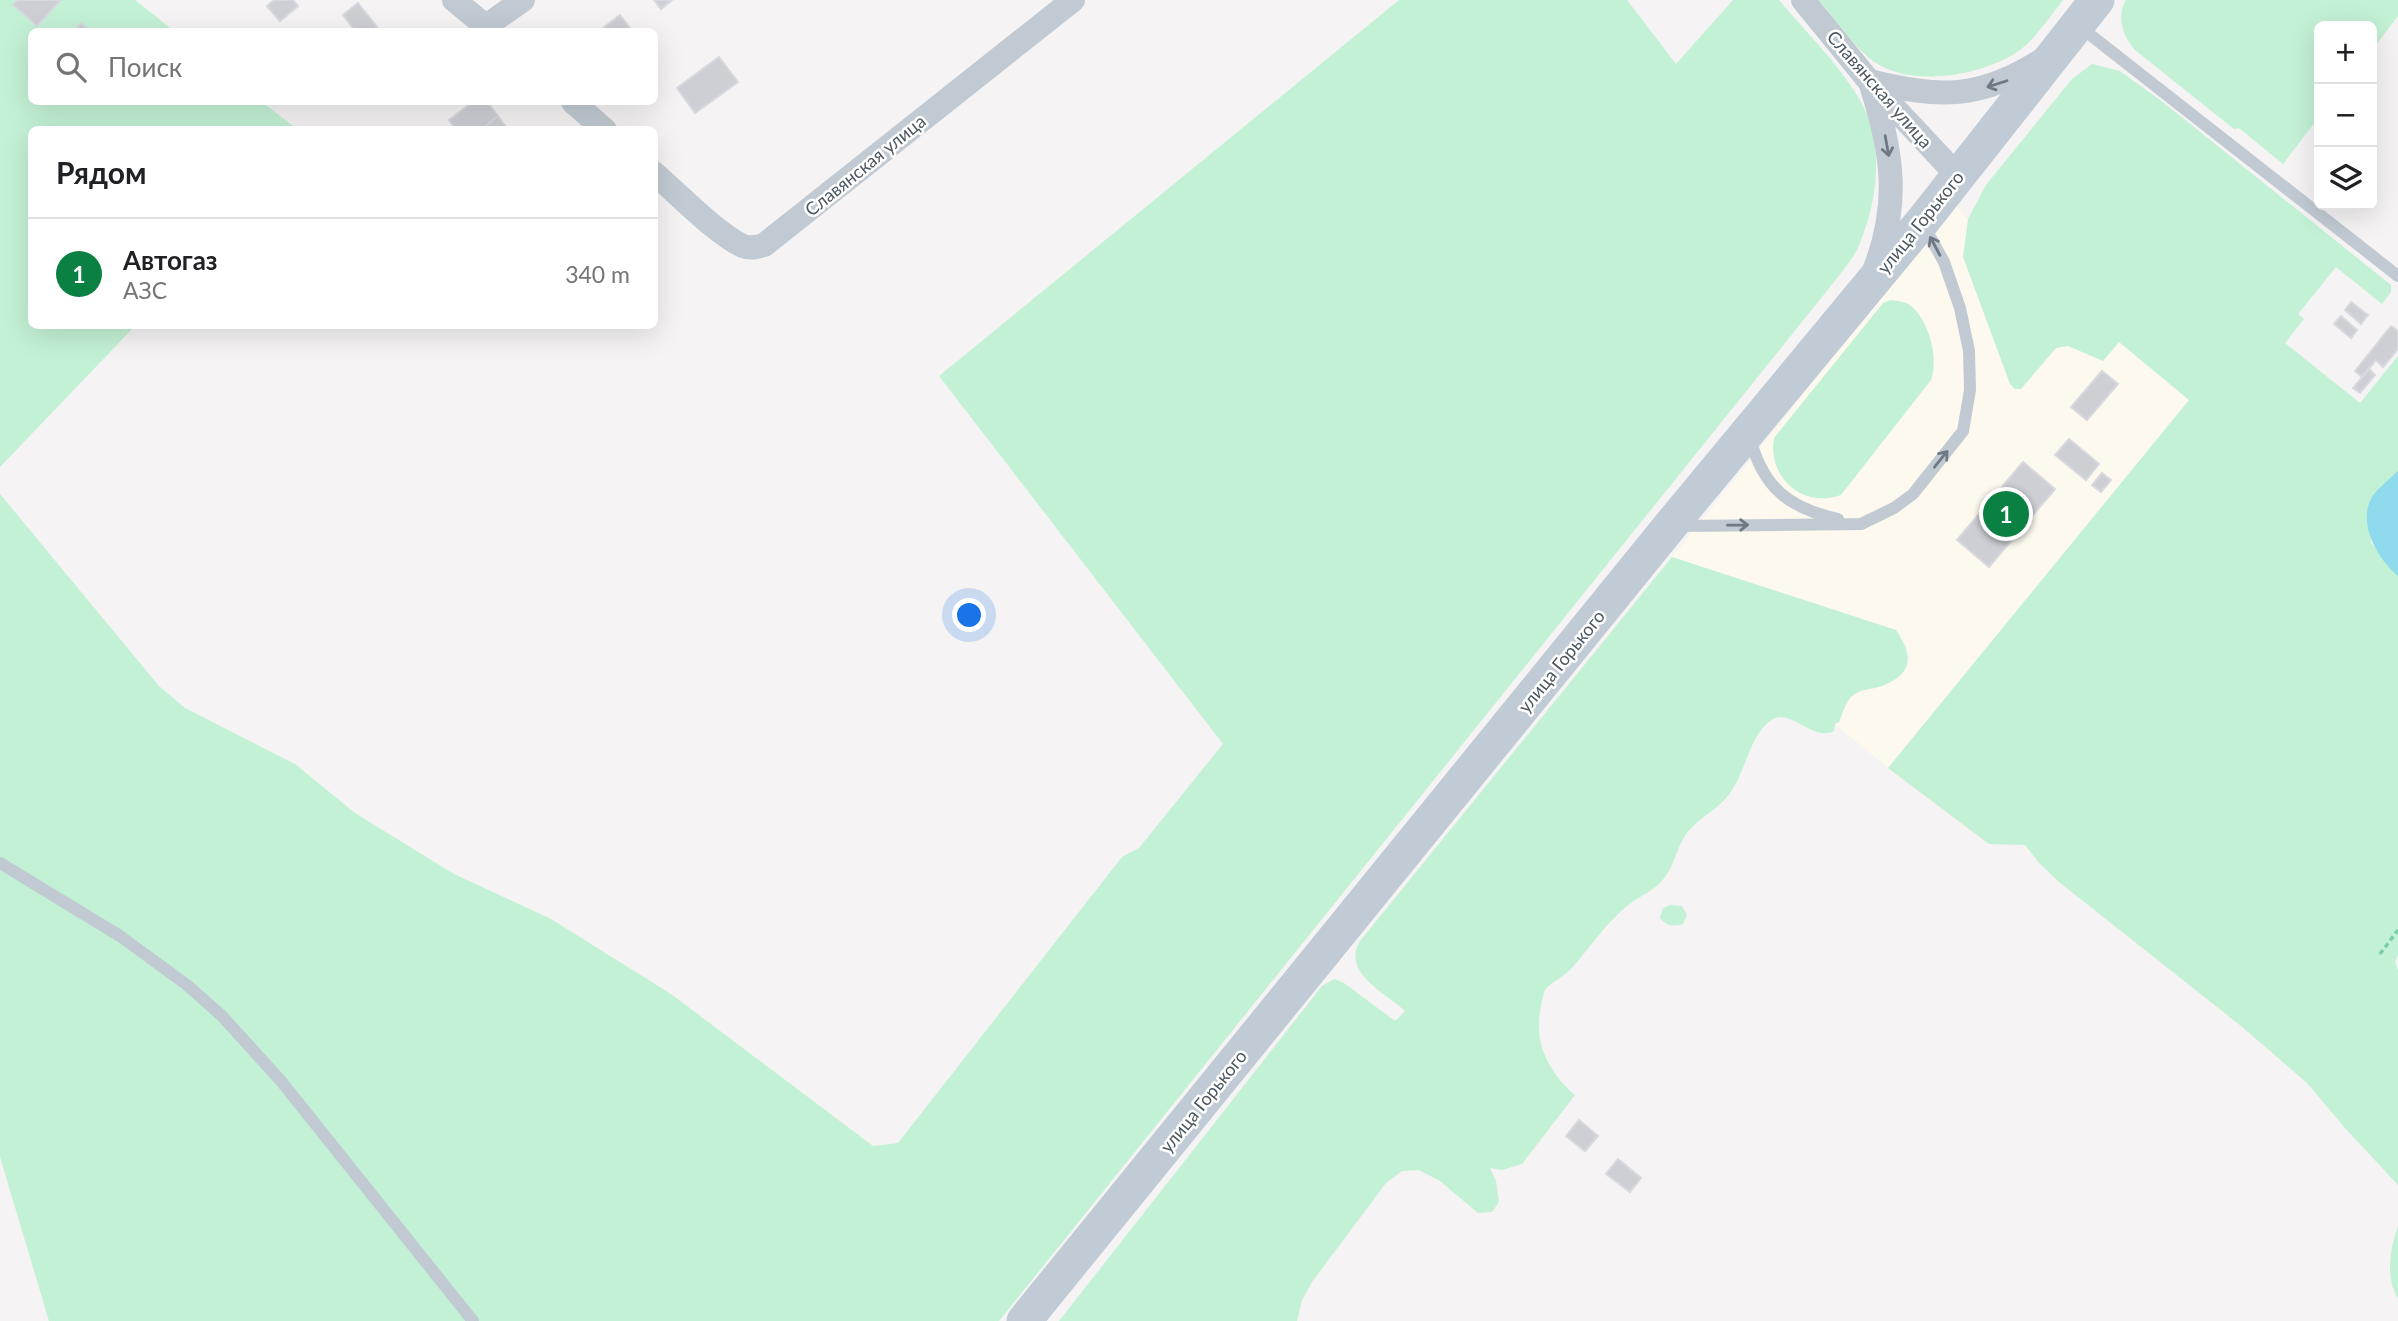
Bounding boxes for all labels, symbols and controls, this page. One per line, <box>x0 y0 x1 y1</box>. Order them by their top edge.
map controls <box>2314 21 2377 210</box>
button: + <box>2314 21 2377 84</box>
street label: Славянская улица <box>1823 26 1937 152</box>
search box <box>28 28 658 105</box>
icon: search <box>52 48 90 86</box>
text: Поиск <box>108 51 182 83</box>
one-way arrow <box>1986 78 2008 91</box>
button: − <box>2314 84 2377 147</box>
street label: Славянская улица <box>800 110 930 220</box>
one-way arrow <box>1881 135 1894 157</box>
button: layers <box>2314 147 2377 210</box>
text: Рядом <box>56 154 146 190</box>
street label: улица Горького <box>1872 166 1968 278</box>
one-way arrow <box>1928 236 1941 257</box>
text: Автогаз <box>123 244 218 276</box>
text: 1 <box>72 260 86 288</box>
text: 340 m <box>565 260 630 288</box>
text: АЗС <box>123 276 167 304</box>
one-way arrow <box>1933 450 1948 469</box>
pin: 1 <box>1983 488 2029 540</box>
one-way arrow <box>1727 518 1750 532</box>
your location <box>952 598 986 632</box>
street label: улица Горького <box>1513 605 1609 717</box>
street label: улица Горького <box>1155 1045 1251 1157</box>

